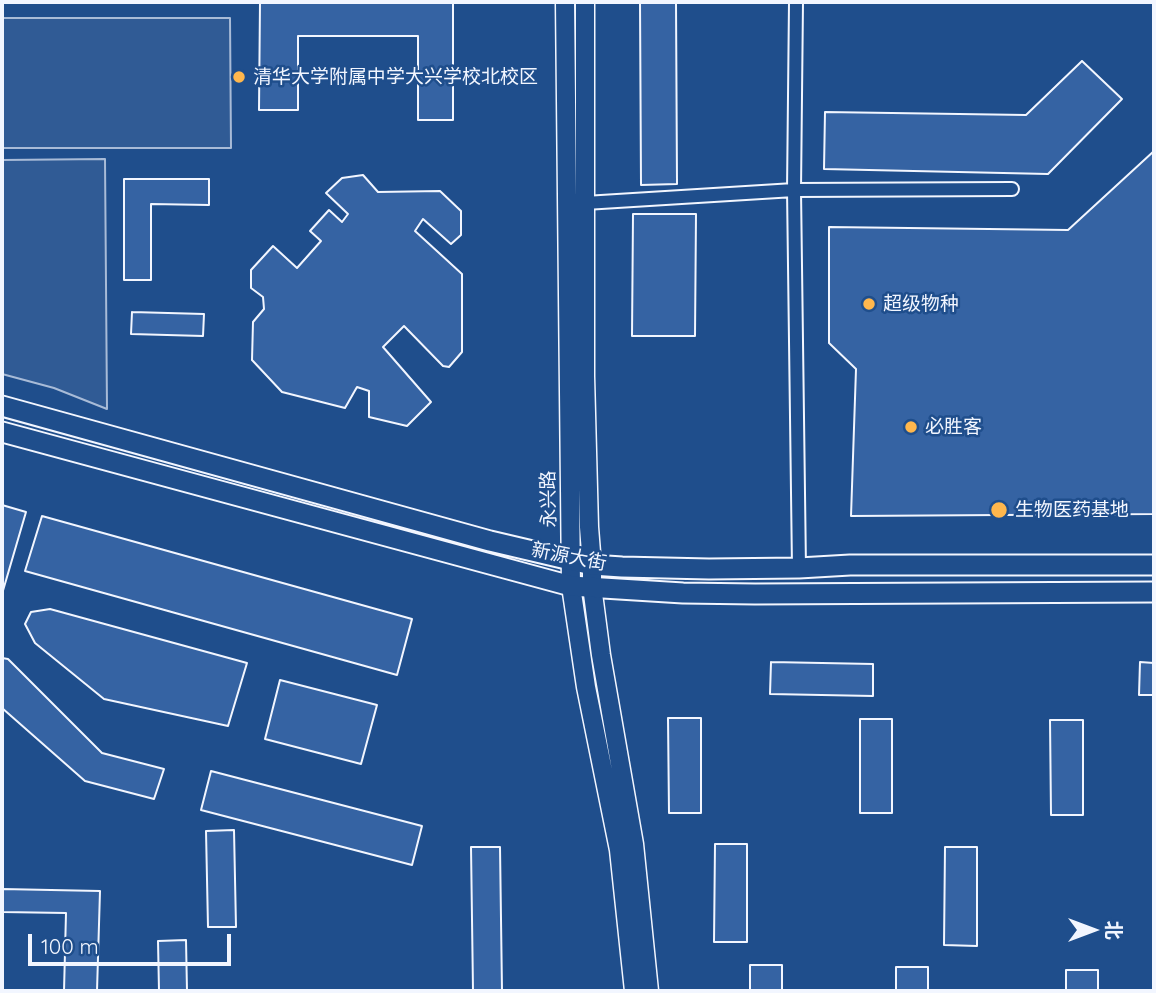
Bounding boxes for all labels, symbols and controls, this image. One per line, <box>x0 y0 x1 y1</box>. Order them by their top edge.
place label: 清华大学附属中学大兴学校北校区 <box>253 66 538 88</box>
marker: 清华大学附属中学大兴学校北校区 <box>231 69 247 85</box>
place label: 超级物种 <box>883 293 959 315</box>
marker: 超级物种 <box>861 296 877 312</box>
place label: 必胜客 <box>925 416 982 438</box>
marker: 必胜客 <box>903 419 919 435</box>
street label: 永兴路 <box>537 470 561 528</box>
place label: 生物医药基地 <box>1015 499 1129 521</box>
marker: 生物医药基地 <box>989 500 1009 520</box>
street label: 新源大街 <box>530 539 608 575</box>
north arrow <box>1058 895 1128 965</box>
scale bar <box>32 920 234 964</box>
text: 北 <box>1102 920 1126 940</box>
text: 100 m <box>41 933 99 959</box>

